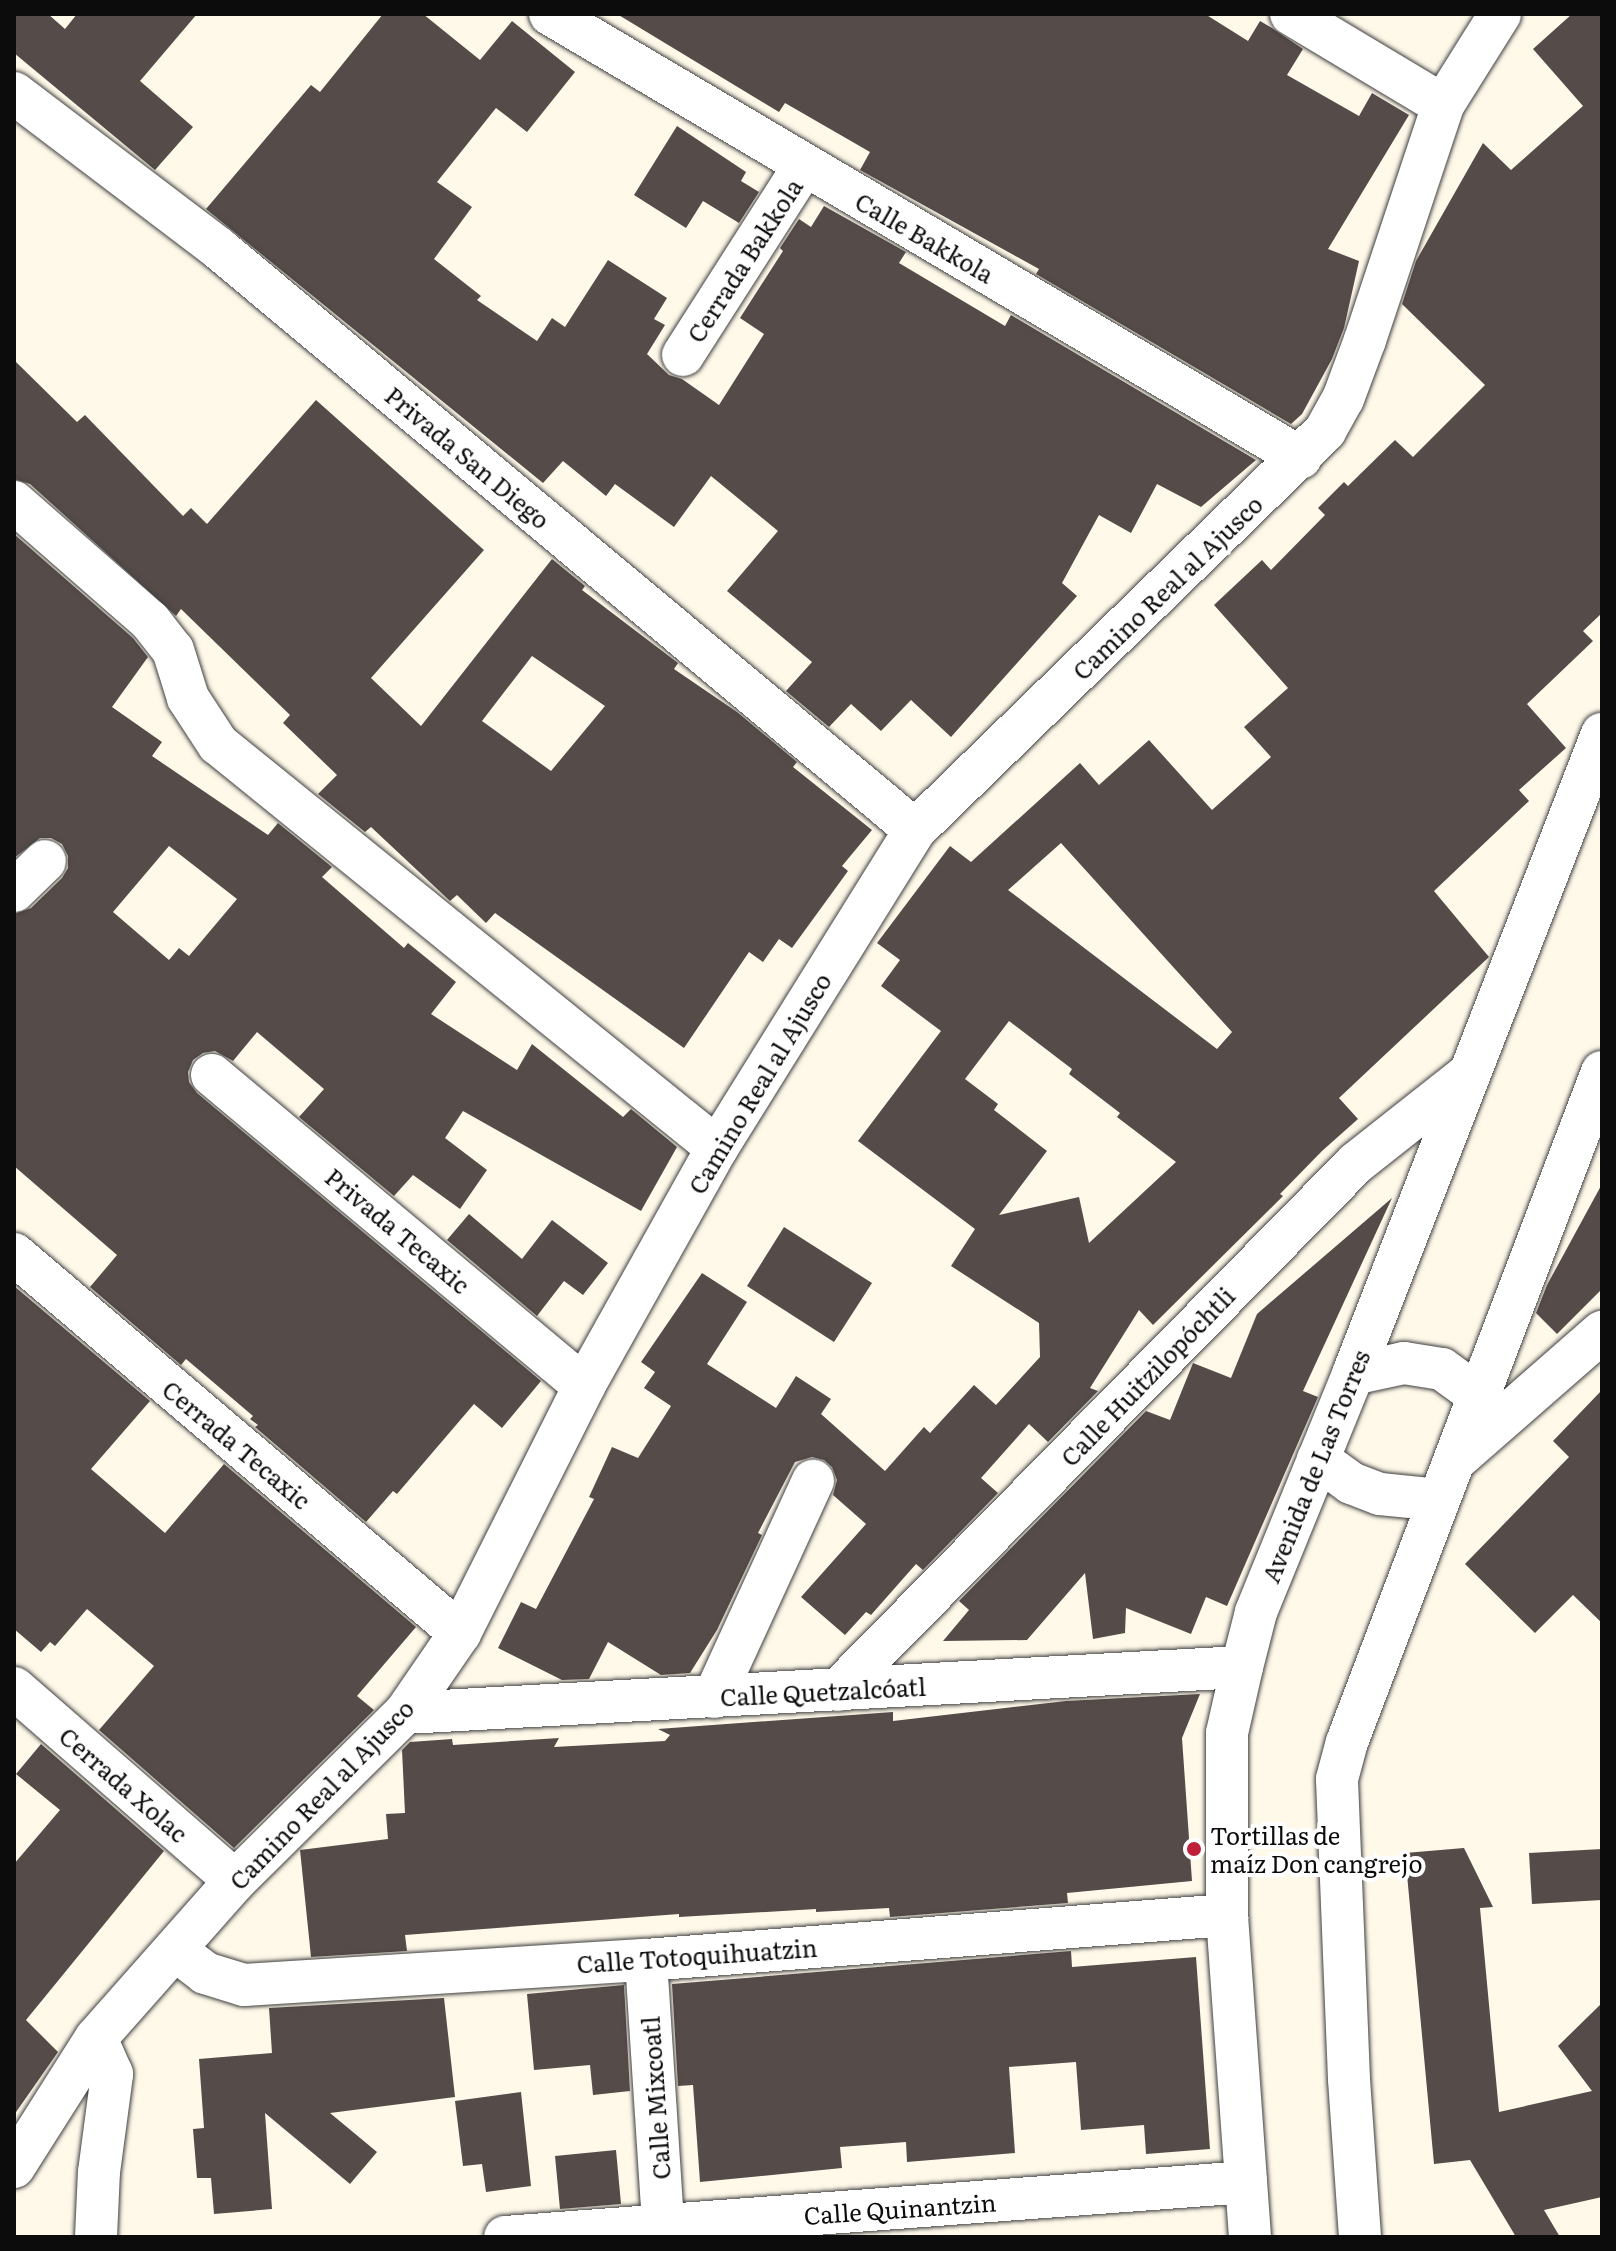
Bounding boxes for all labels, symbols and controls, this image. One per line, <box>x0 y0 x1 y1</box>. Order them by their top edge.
street label: Cerrada Bakkola <box>680 173 808 347</box>
street label: Calle Bakkola <box>851 186 999 288</box>
street label: Privada San Diego <box>380 380 556 534</box>
street label: Camino Real al Ajusco <box>1066 489 1268 685</box>
street label: Camino Real al Ajusco <box>682 967 836 1199</box>
street label: Privada Tecaxic <box>320 1161 476 1299</box>
street label: Calle Huitzilopóchtli <box>1054 1281 1240 1471</box>
street label: Avenida de Las Torres <box>1255 1346 1375 1586</box>
street label: Cerrada Tecaxic <box>157 1374 317 1514</box>
street label: Calle Quetzalcóatl <box>719 1671 927 1711</box>
street label: Camino Real al Ajusco <box>223 1693 419 1895</box>
street label: Cerrada Xolac <box>54 1721 194 1847</box>
place label: Tortillas de maíz Don cangrejo <box>1210 1821 1423 1877</box>
marker: Tortillas de maíz Don cangrejo <box>1185 1840 1203 1858</box>
street label: Calle Totoquihuatzin <box>576 1932 818 1978</box>
street label: Calle Mixcoatl <box>635 2015 675 2181</box>
street label: Calle Quinantzin <box>803 2187 997 2229</box>

